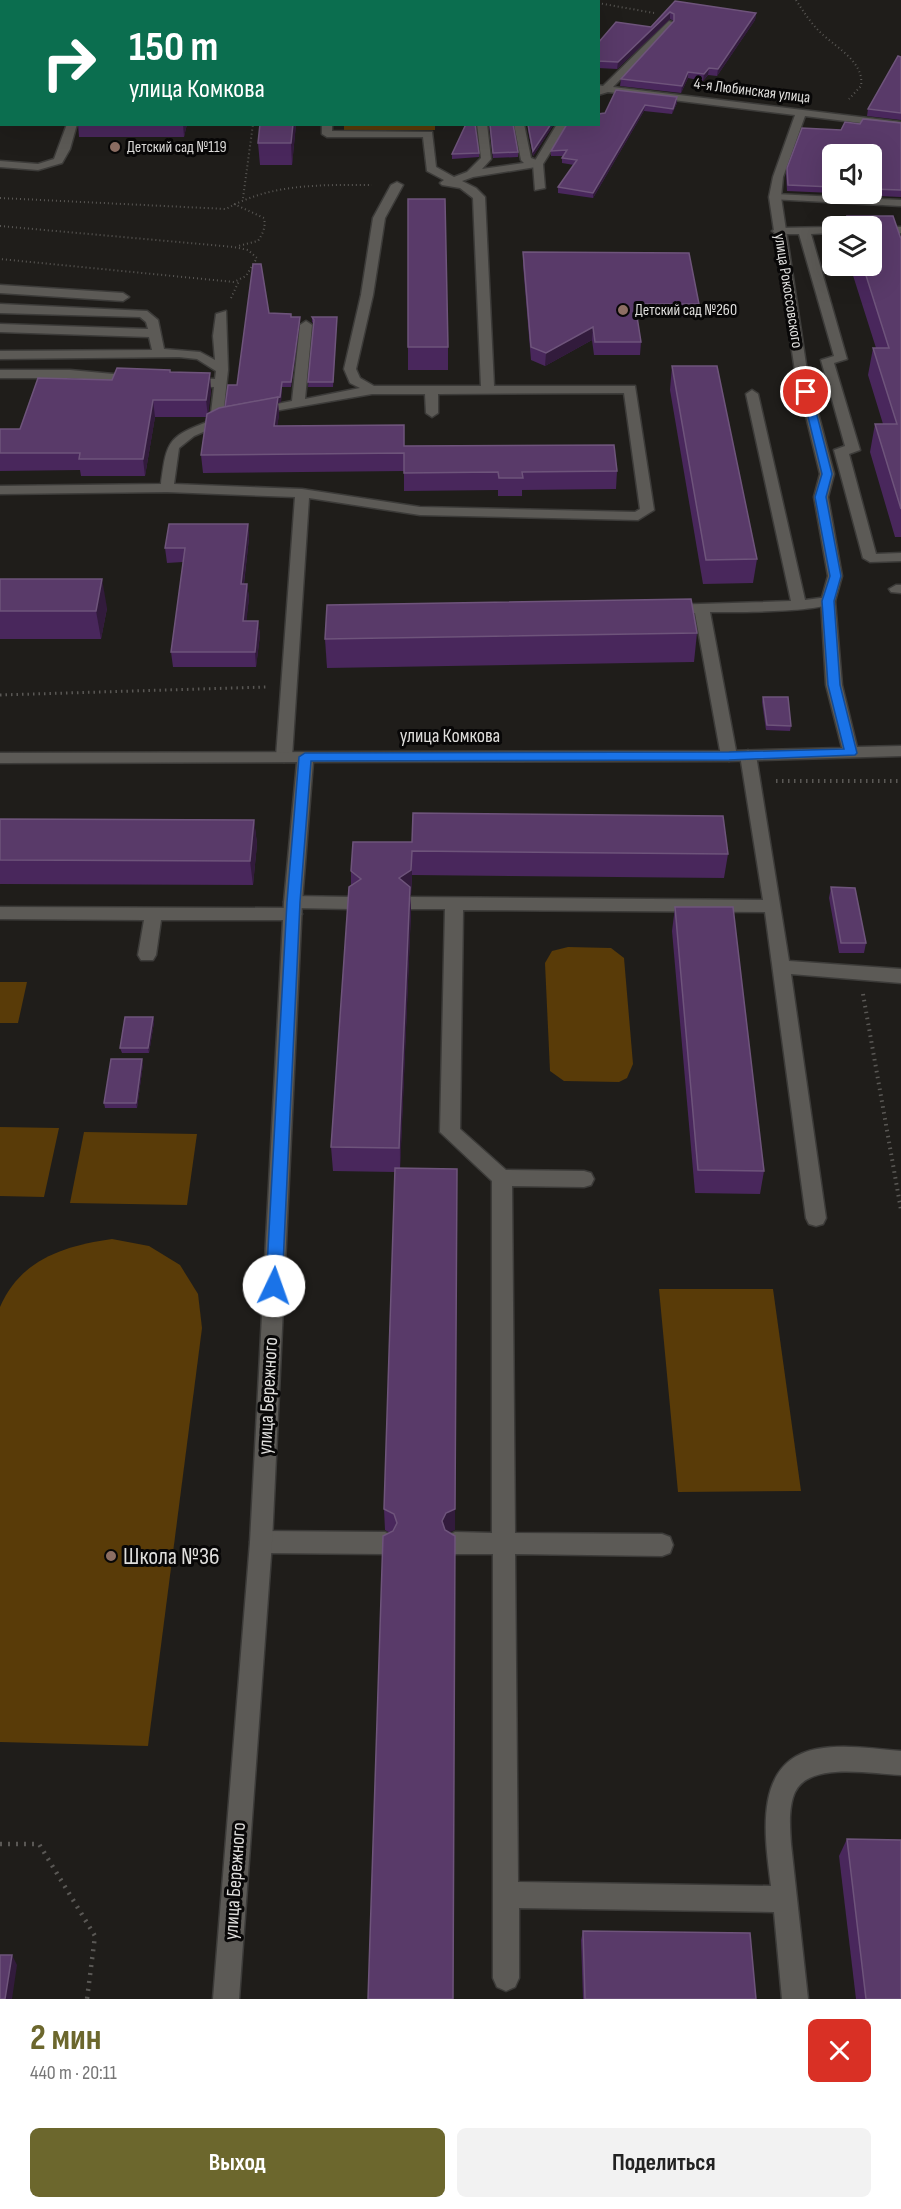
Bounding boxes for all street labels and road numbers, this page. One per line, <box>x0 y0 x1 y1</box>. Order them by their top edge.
street label: 4-я Любинская улица <box>693 74 811 108</box>
street label: улица Рокоссовского <box>770 232 806 350</box>
street label: улица Комкова <box>400 724 500 748</box>
street label: улица Бережного <box>253 1337 283 1455</box>
street label: улица Бережного <box>219 1821 251 1941</box>

